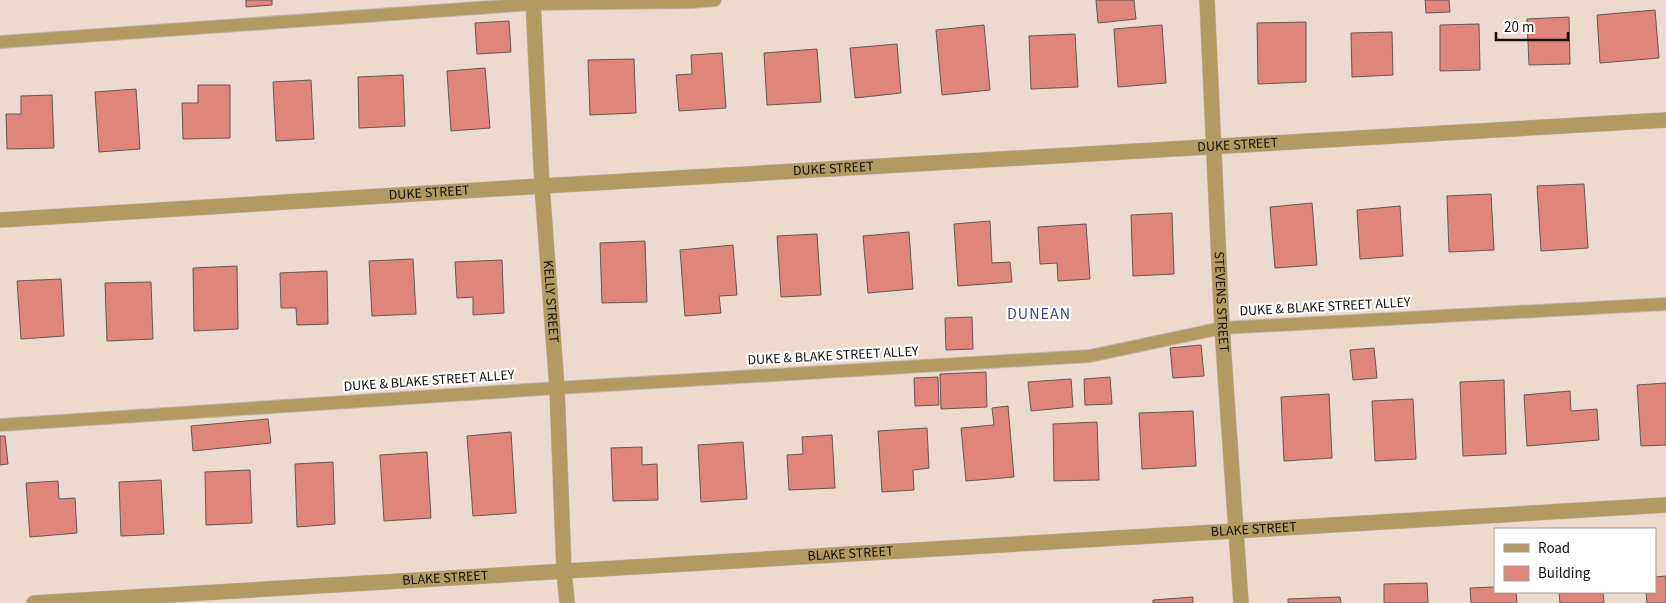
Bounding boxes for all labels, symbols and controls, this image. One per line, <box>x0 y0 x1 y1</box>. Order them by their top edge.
scale bar <box>1496 10 1568 42</box>
text: 20 m <box>1504 17 1534 38</box>
street label: DUKE STREET <box>1197 133 1279 158</box>
street label: DUKE STREET <box>792 157 875 181</box>
street label: DUKE STREET <box>388 181 471 206</box>
street label: STEVENS STREET <box>1208 251 1234 353</box>
street label: KELLY STREET <box>538 260 564 344</box>
street label: DUKE & BLAKE STREET ALLEY <box>1239 293 1411 321</box>
district label: DUNEAN <box>1007 303 1071 325</box>
street label: DUKE & BLAKE STREET ALLEY <box>747 342 919 370</box>
street label: DUKE & BLAKE STREET ALLEY <box>343 365 515 397</box>
street label: BLAKE STREET <box>1210 517 1298 542</box>
legend <box>1494 528 1656 593</box>
text: Road <box>1538 538 1570 559</box>
street label: BLAKE STREET <box>807 541 895 567</box>
text: Building <box>1538 563 1591 584</box>
street label: BLAKE STREET <box>402 566 489 591</box>

